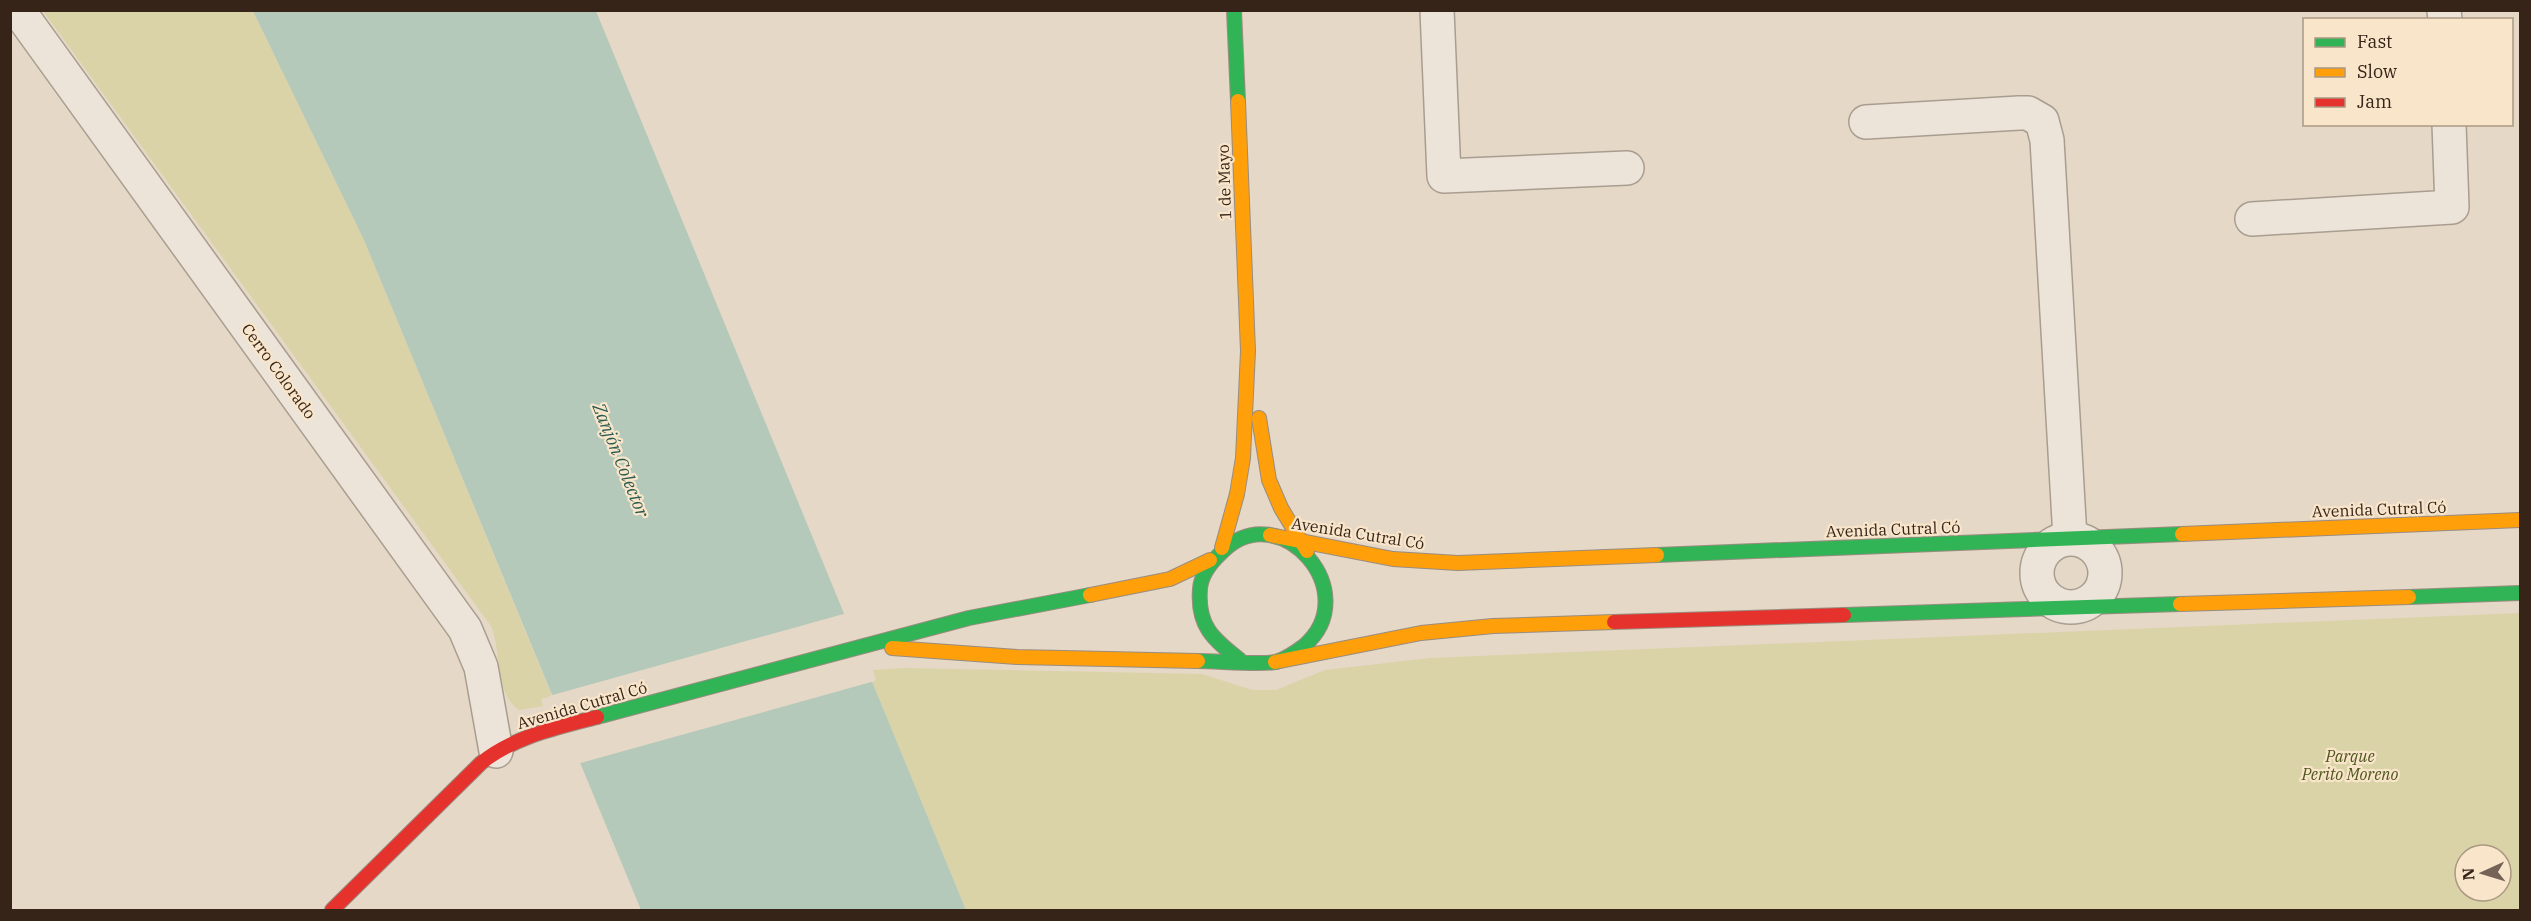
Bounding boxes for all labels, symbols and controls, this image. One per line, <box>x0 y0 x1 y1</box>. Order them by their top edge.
legend <box>2303 18 2513 126</box>
text: Fast <box>2357 30 2392 53</box>
text: Slow <box>2357 60 2397 83</box>
text: Jam <box>2357 90 2392 113</box>
street label: 1 de Mayo <box>1213 144 1235 220</box>
street label: Cerro Colorado <box>238 319 320 423</box>
water label: Zanjón Colector <box>587 399 655 522</box>
street label: Avenida Cutral Có <box>2311 497 2447 521</box>
street label: Avenida Cutral Có <box>1290 513 1426 553</box>
street label: Avenida Cutral Có <box>1825 517 1961 541</box>
street label: Avenida Cutral Có <box>515 677 649 733</box>
park label: Parque Perito Moreno <box>2301 746 2398 784</box>
north arrow <box>2453 843 2513 903</box>
text: N <box>2458 867 2478 881</box>

